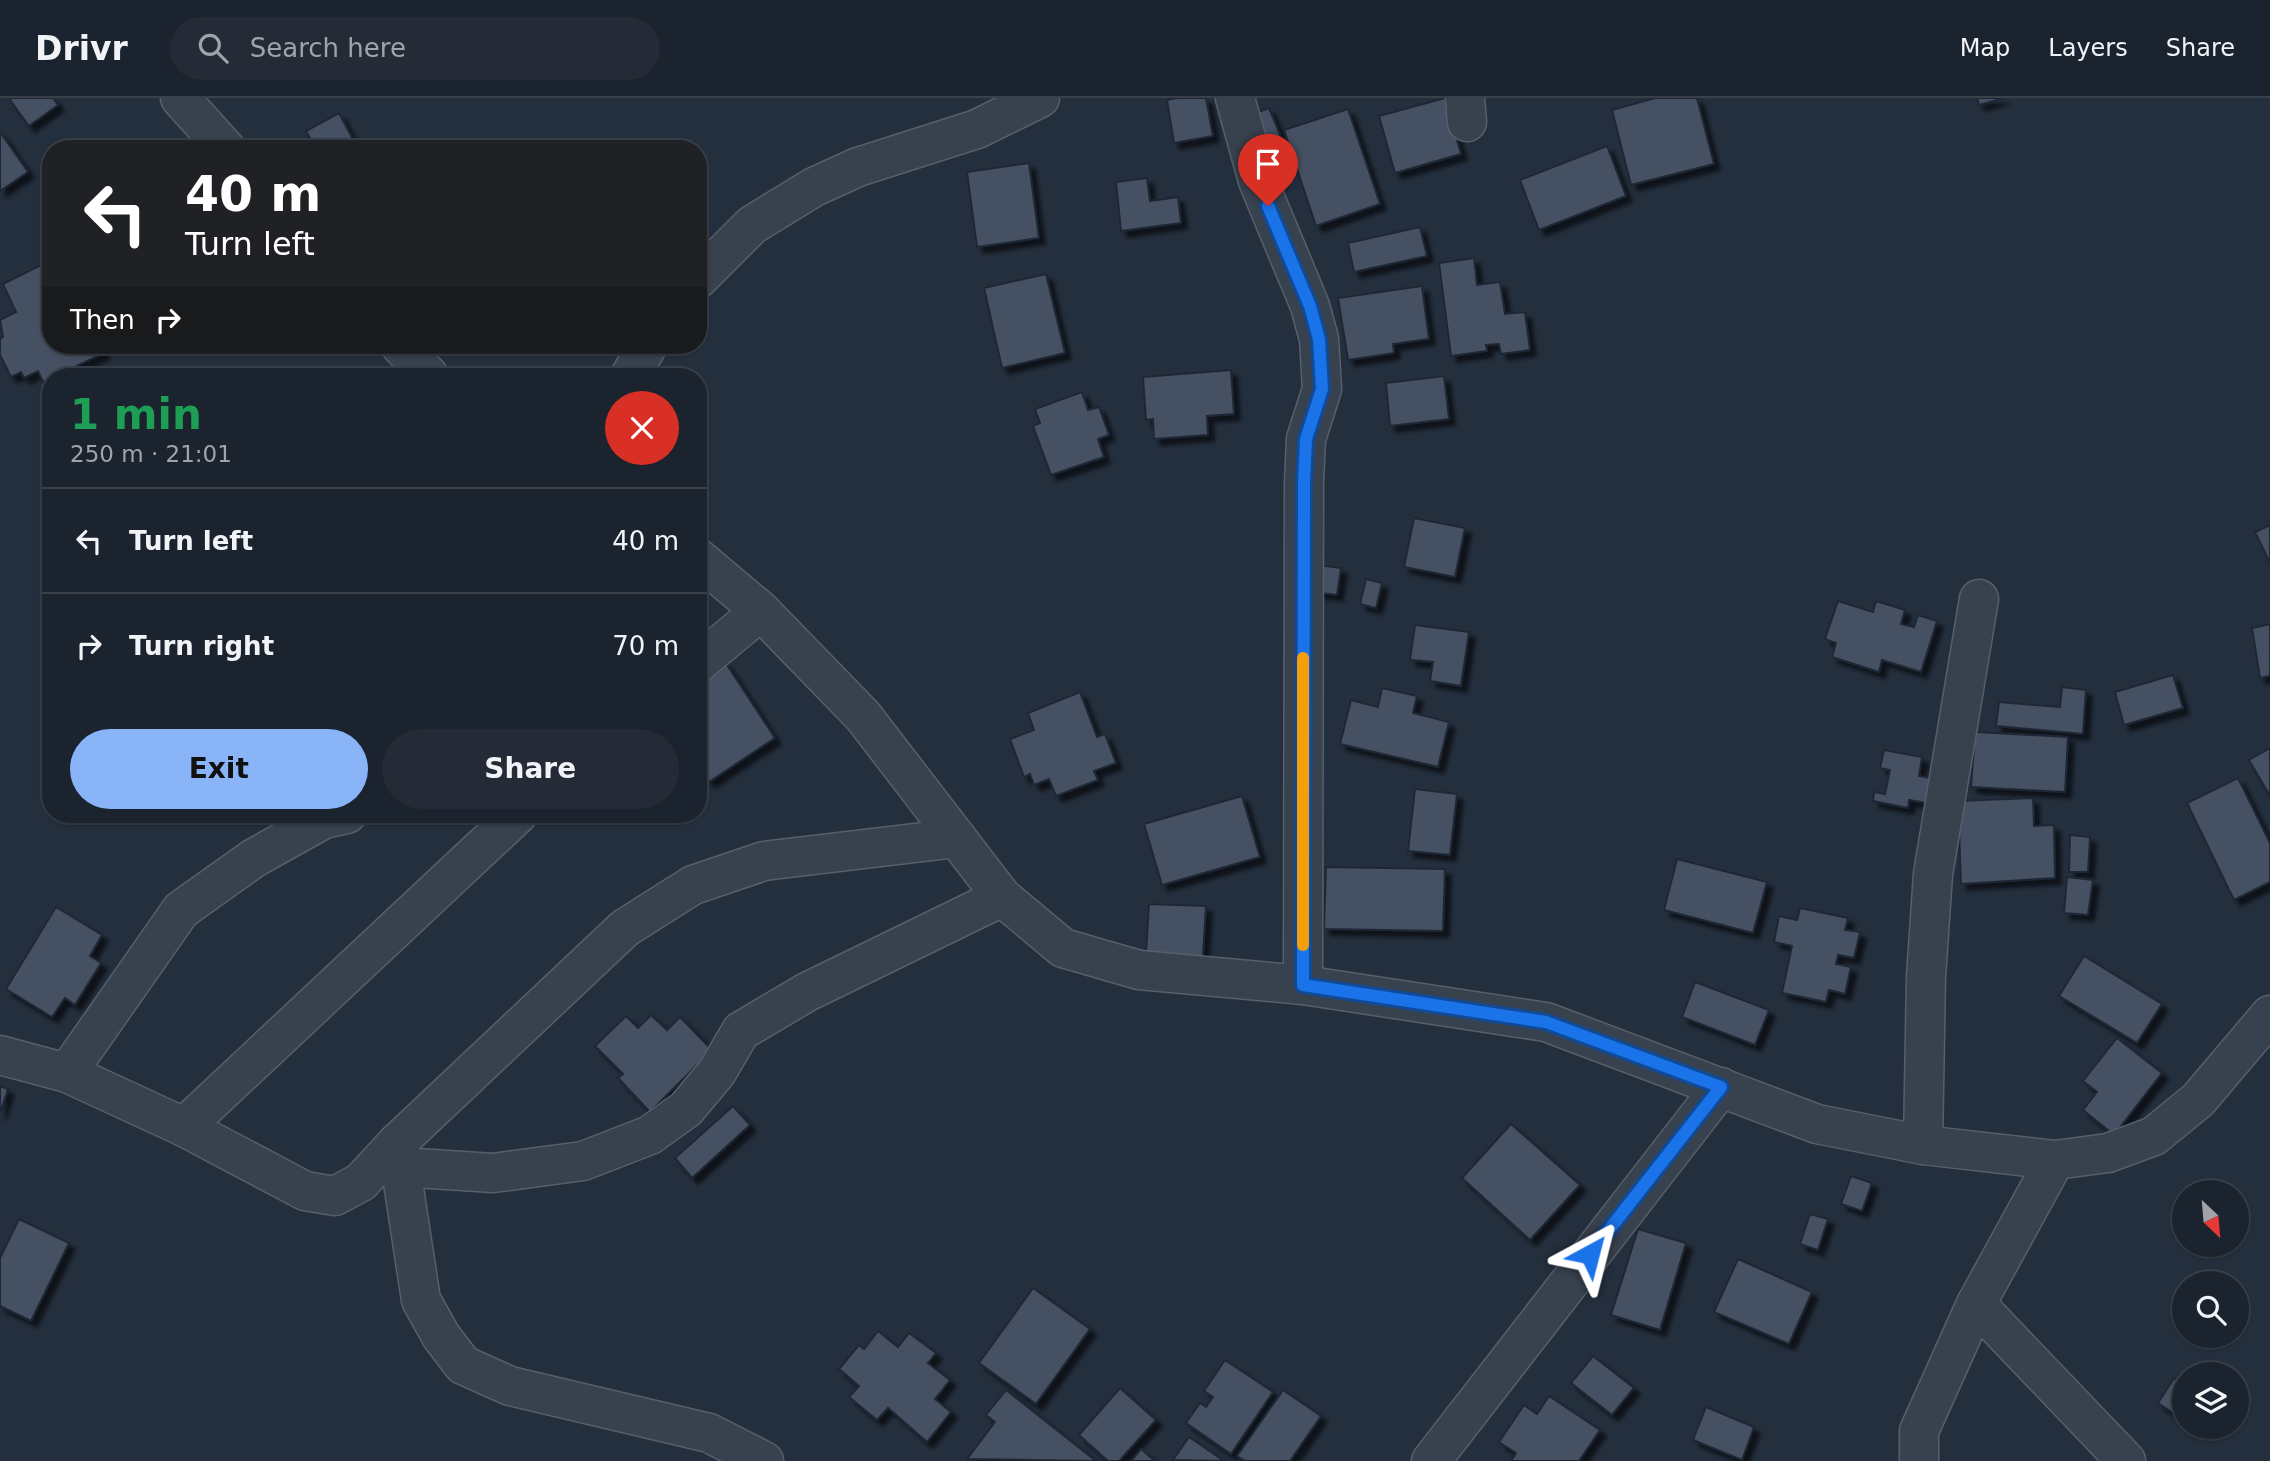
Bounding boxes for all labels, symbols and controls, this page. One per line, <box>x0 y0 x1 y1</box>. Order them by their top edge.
search box <box>170 17 660 80</box>
text: Drivr <box>35 29 128 68</box>
icon: search <box>194 29 232 67</box>
text: Search here <box>250 33 406 63</box>
text: Map <box>1960 34 2010 62</box>
text: Layers <box>2048 34 2128 62</box>
text: Share <box>2166 34 2235 62</box>
pin <box>1238 134 1298 206</box>
icon: arrive <box>1249 145 1287 183</box>
text: 40 m <box>185 166 321 223</box>
icon: left <box>70 168 161 259</box>
text: Turn left <box>185 225 315 263</box>
icon: right <box>149 301 187 339</box>
text: Then <box>70 305 135 335</box>
text: 1 min <box>70 390 202 439</box>
button: close <box>605 391 679 465</box>
text: 250 m · 21:01 <box>70 441 232 467</box>
icon: left <box>70 522 108 560</box>
text: Turn left <box>129 526 253 556</box>
text: 40 m <box>612 526 679 556</box>
icon: right <box>70 627 108 665</box>
text: Turn right <box>129 631 274 661</box>
text: 70 m <box>612 631 679 661</box>
button: Exit <box>70 729 368 809</box>
button: Share <box>382 729 679 809</box>
north arrow <box>2172 1180 2249 1256</box>
map controls <box>2172 1180 2249 1439</box>
position arrow <box>1553 1217 1627 1291</box>
button: search <box>2172 1271 2249 1348</box>
button: layers <box>2172 1362 2249 1439</box>

